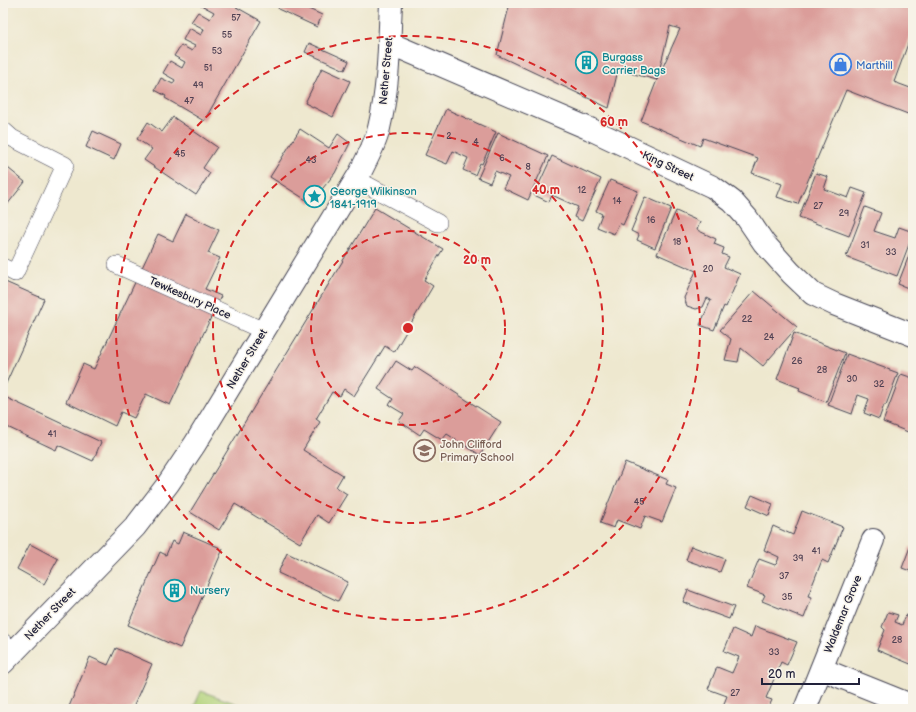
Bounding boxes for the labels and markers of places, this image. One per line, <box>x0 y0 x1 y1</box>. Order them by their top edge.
building icon: Burgass Carrier Bags <box>574 50 600 76</box>
place label: Burgass Carrier Bags <box>602 51 666 77</box>
shop icon: Marthill <box>827 52 853 78</box>
place label: Marthill <box>856 59 893 72</box>
place icon: George Wilkinson 1841-1919 <box>302 184 328 210</box>
place label: George Wilkinson 1841-1919 <box>330 185 417 211</box>
centre of rings <box>401 321 415 335</box>
school or university icon: John Clifford Primary School <box>411 437 437 463</box>
place label: John Clifford Primary School <box>440 438 514 464</box>
building icon: Nursery <box>161 577 187 603</box>
place label: Nursery <box>190 584 230 597</box>

